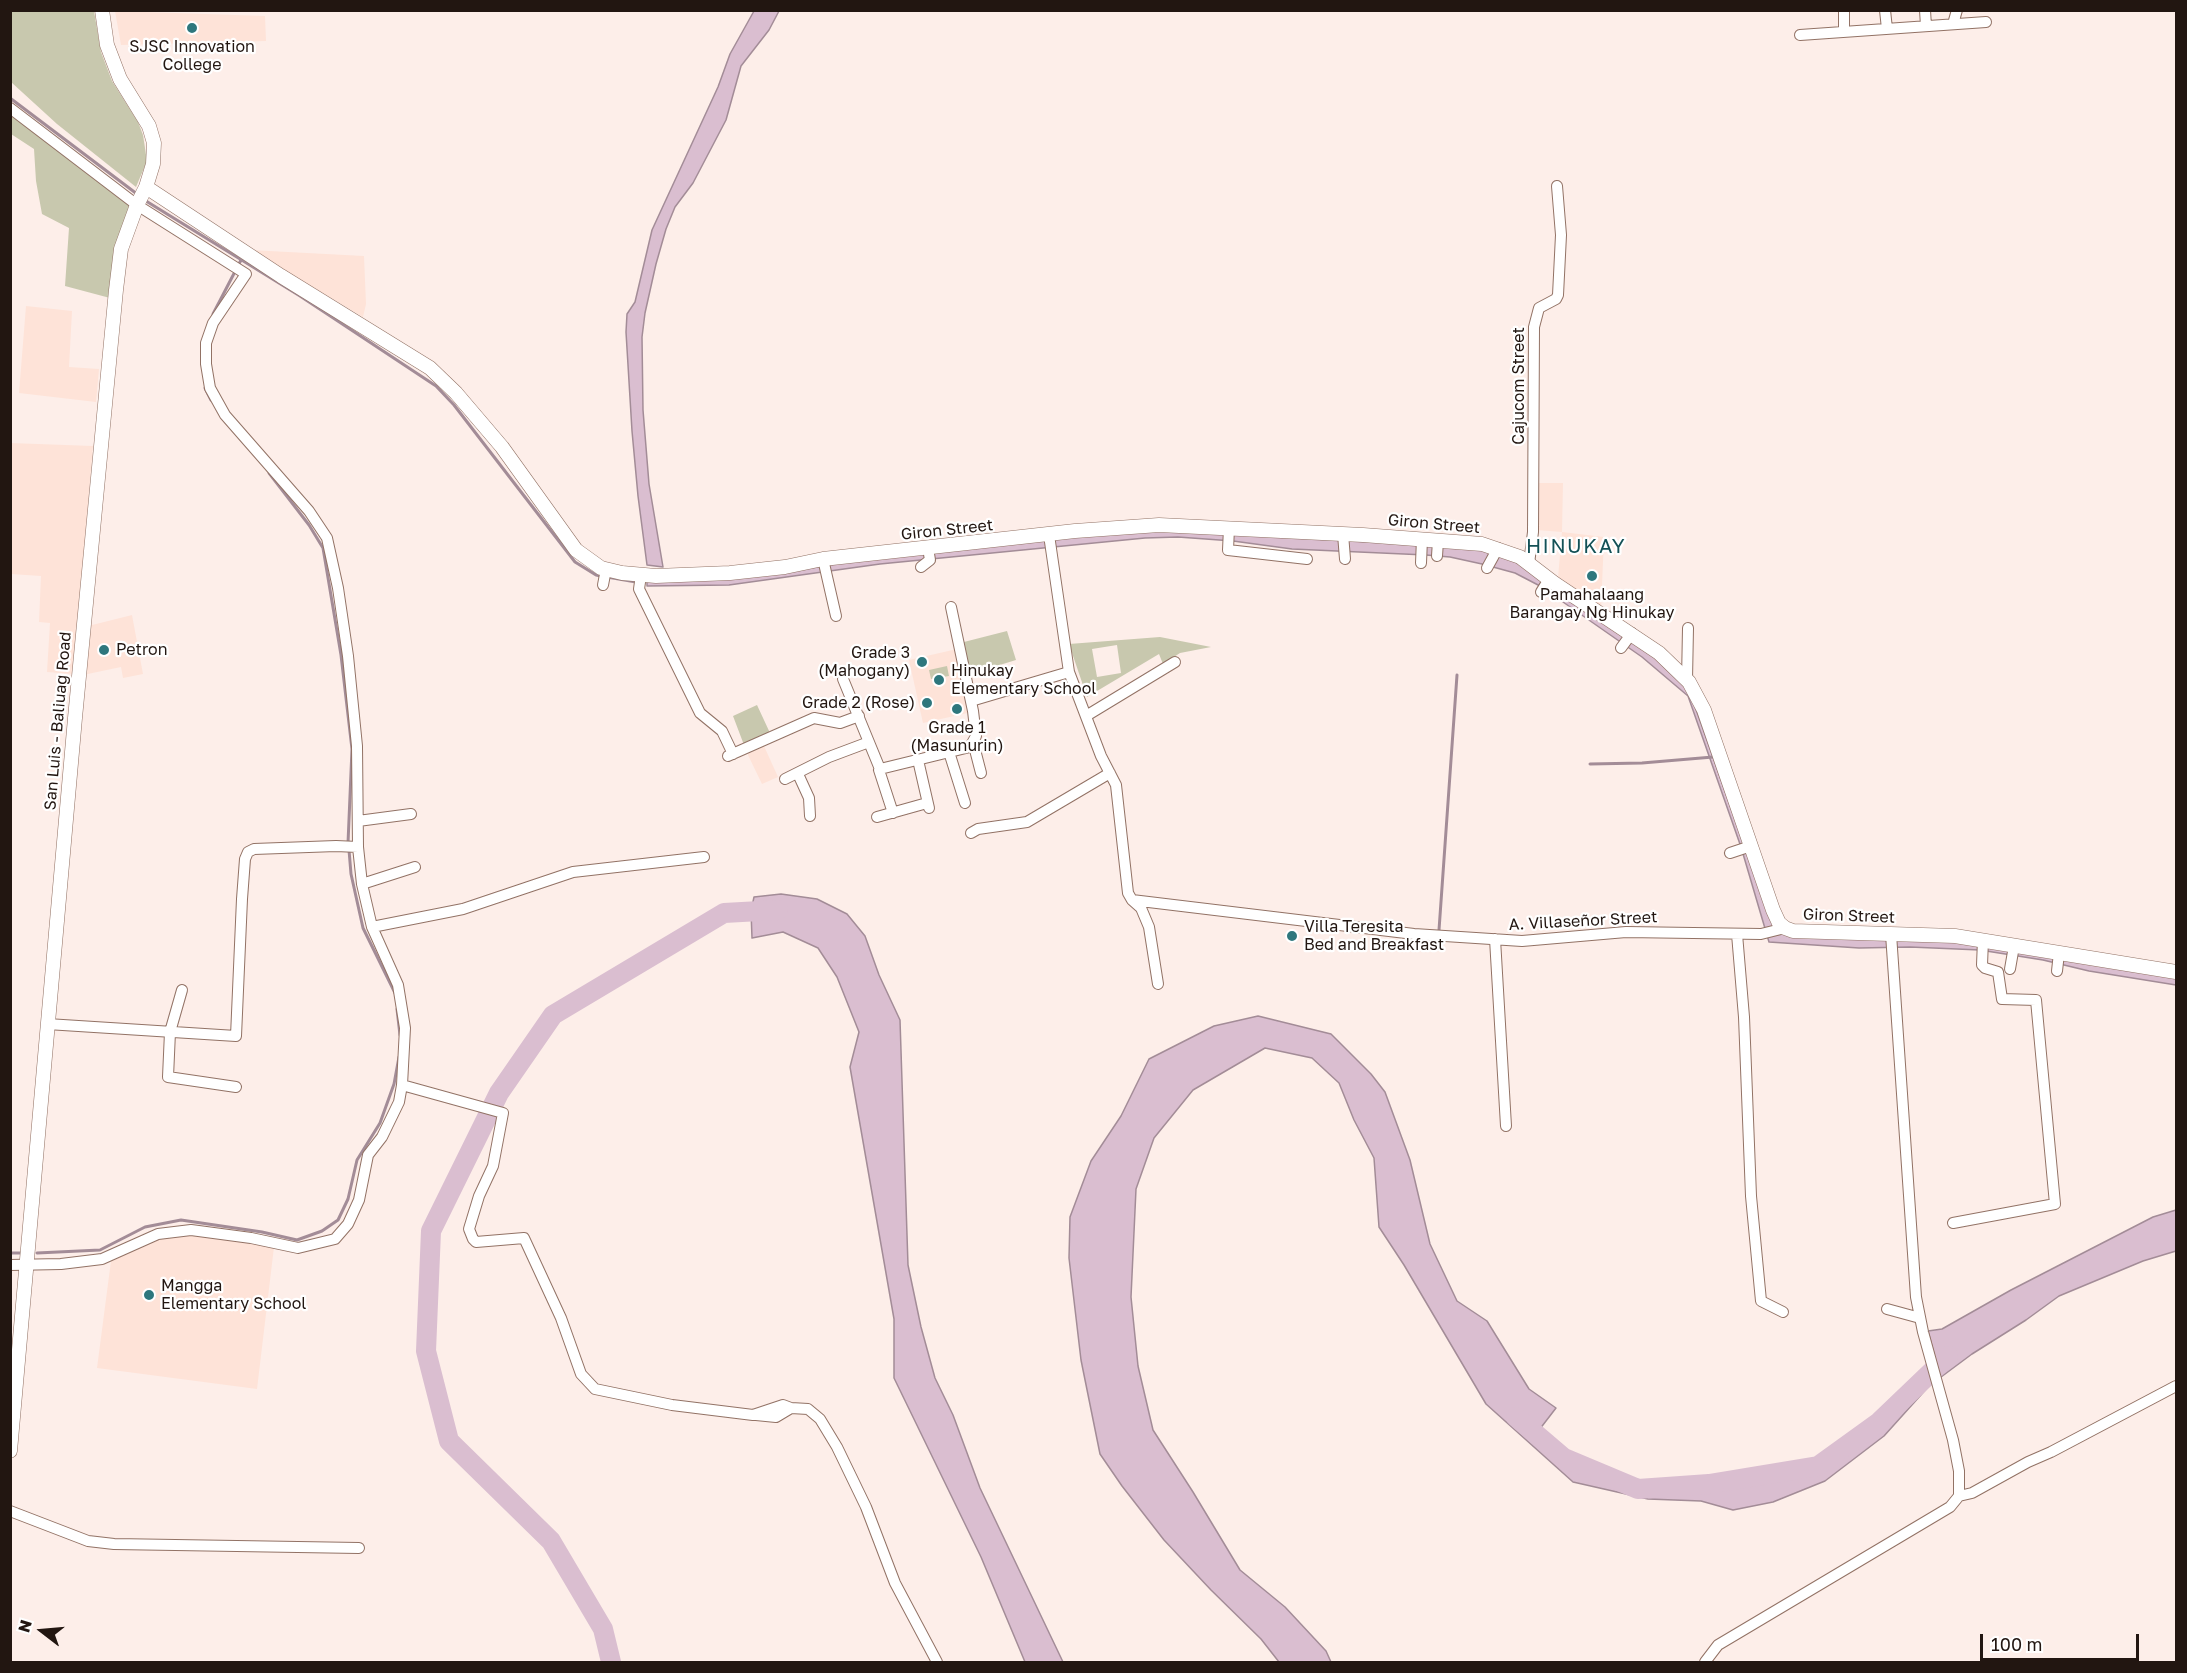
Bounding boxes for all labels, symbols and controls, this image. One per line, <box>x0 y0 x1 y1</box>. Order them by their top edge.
marker: SJSC Innovation College <box>185 21 199 35</box>
place label: SJSC Innovation College <box>129 37 255 75</box>
street label: Cajucom Street <box>1509 327 1529 445</box>
street label: Giron Street <box>1387 510 1481 538</box>
street label: Giron Street <box>900 516 994 544</box>
district label: HINUKAY <box>1526 535 1626 559</box>
marker: Pamahalaang Barangay Ng Hinukay <box>1585 569 1599 583</box>
place label: Pamahalaang Barangay Ng Hinukay <box>1510 585 1674 623</box>
street label: San Luis - Baliuag Road <box>41 631 75 811</box>
place label: Petron <box>116 640 168 660</box>
marker: Petron <box>97 643 111 657</box>
place label: Grade 3 (Mahogany) <box>818 643 910 681</box>
marker: Grade 3 (Mahogany) <box>915 655 929 669</box>
place label: Hinukay Elementary School <box>951 661 1096 699</box>
marker: Hinukay Elementary School <box>932 673 946 687</box>
place label: Grade 2 (Rose) <box>802 693 915 713</box>
marker: Grade 2 (Rose) <box>920 696 934 710</box>
marker: Grade 1 (Masunurin) <box>950 702 964 716</box>
place label: Grade 1 (Masunurin) <box>910 718 1004 756</box>
street label: Giron Street <box>1802 905 1896 927</box>
street label: A. Villaseñor Street <box>1508 908 1658 934</box>
place label: Villa Teresita Bed and Breakfast <box>1304 917 1444 955</box>
marker: Villa Teresita Bed and Breakfast <box>1285 929 1299 943</box>
place label: Mangga Elementary School <box>161 1276 306 1314</box>
marker: Mangga Elementary School <box>142 1288 156 1302</box>
north arrow <box>12 1601 72 1661</box>
text: N <box>13 1617 36 1635</box>
scale bar <box>1983 1622 2142 1660</box>
text: 100 m <box>1991 1633 2042 1655</box>

